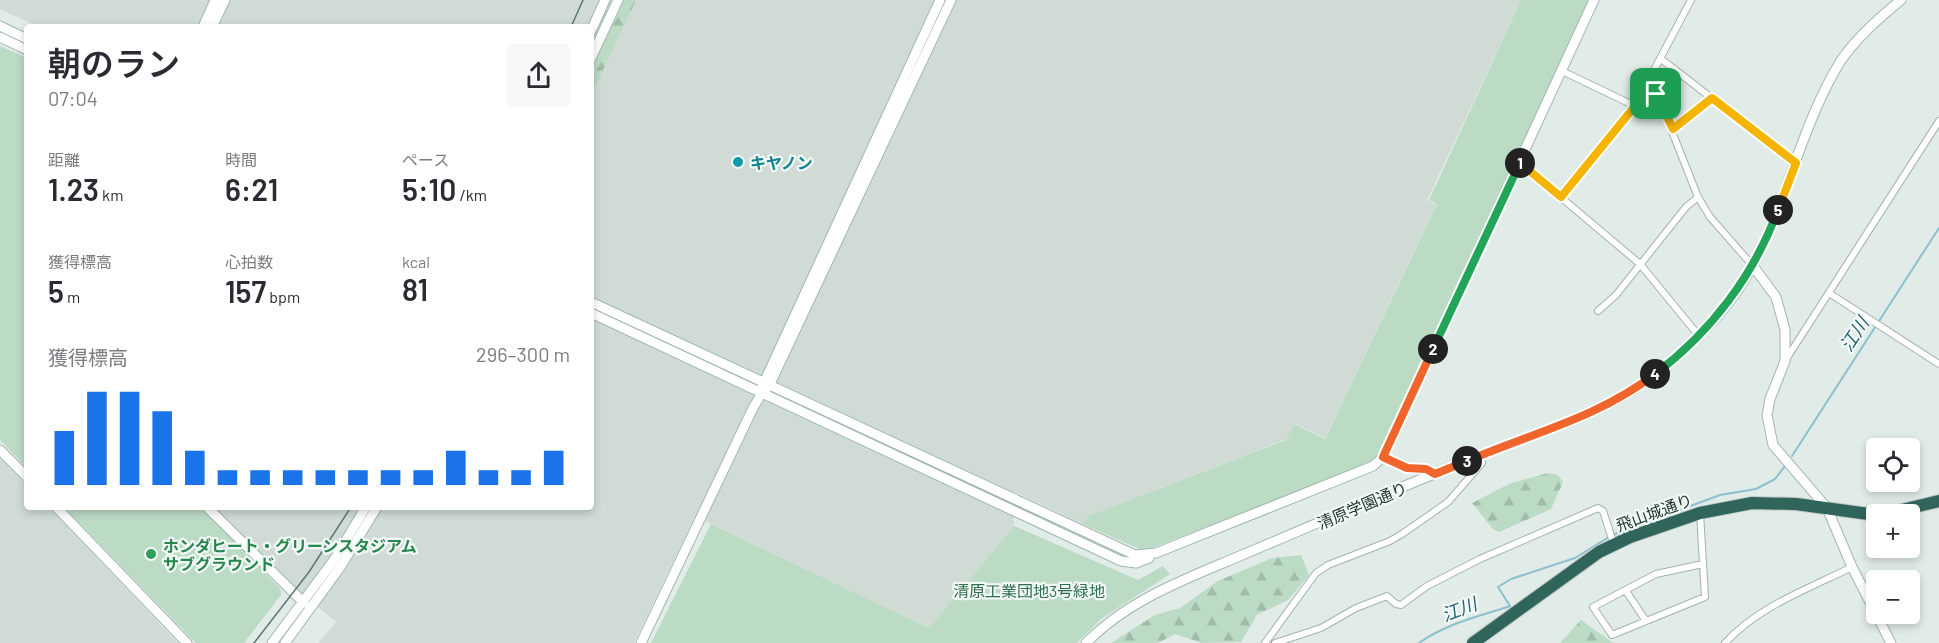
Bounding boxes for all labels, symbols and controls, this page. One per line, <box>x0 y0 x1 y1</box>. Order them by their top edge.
text: 朝のラン <box>48 43 180 83</box>
button: share <box>507 44 570 107</box>
pin <box>1630 68 1681 119</box>
icon: arrive <box>1639 77 1672 110</box>
text: 07:04 <box>48 86 98 110</box>
pin: 1 <box>1505 148 1535 178</box>
text: 距離 <box>48 150 80 169</box>
text: 時間 <box>225 150 257 169</box>
text: ペース <box>402 150 449 169</box>
place label: キヤノン <box>750 153 813 172</box>
text: 1 <box>1517 153 1523 172</box>
marker: キヤノン <box>731 155 745 169</box>
text: 1.23 <box>48 171 99 207</box>
text: 6:21 <box>225 171 278 207</box>
text: 5:10 <box>402 171 456 207</box>
text: km <box>99 185 123 204</box>
text: /km <box>456 185 487 204</box>
pin: 5 <box>1763 195 1793 225</box>
text: 5 <box>1774 200 1782 219</box>
text: 獲得標高 <box>48 252 112 271</box>
text: 心拍数 <box>225 252 273 271</box>
text: kcal <box>402 252 430 271</box>
text: 81 <box>402 271 428 307</box>
text: 5 <box>48 273 64 309</box>
text: 157 <box>225 273 266 309</box>
text: m <box>64 287 80 306</box>
text: bpm <box>266 287 300 306</box>
water label: 江川 <box>1835 311 1874 355</box>
pin: 2 <box>1418 334 1448 364</box>
text: 2 <box>1429 339 1437 358</box>
text: 296–300 m <box>476 342 570 366</box>
text: 獲得標高 <box>48 345 128 369</box>
pin: 4 <box>1640 359 1670 389</box>
text: 4 <box>1650 364 1660 383</box>
map controls <box>1866 438 1920 624</box>
button: locate <box>1866 438 1920 492</box>
pin: 3 <box>1452 446 1482 476</box>
text: 3 <box>1463 451 1471 470</box>
street label: 清原学園通り <box>1314 477 1410 533</box>
street label: 飛山城通り <box>1613 489 1695 535</box>
button: + <box>1866 504 1920 558</box>
place label: ホンダヒート・グリーンスタジアム サブグラウンド <box>163 536 417 573</box>
marker: ホンダヒート・グリーンスタジアム サブグラウンド <box>144 547 158 561</box>
button: − <box>1866 570 1920 624</box>
park label: 清原工業団地3号緑地 <box>953 581 1105 600</box>
water label: 江川 <box>1438 592 1482 626</box>

